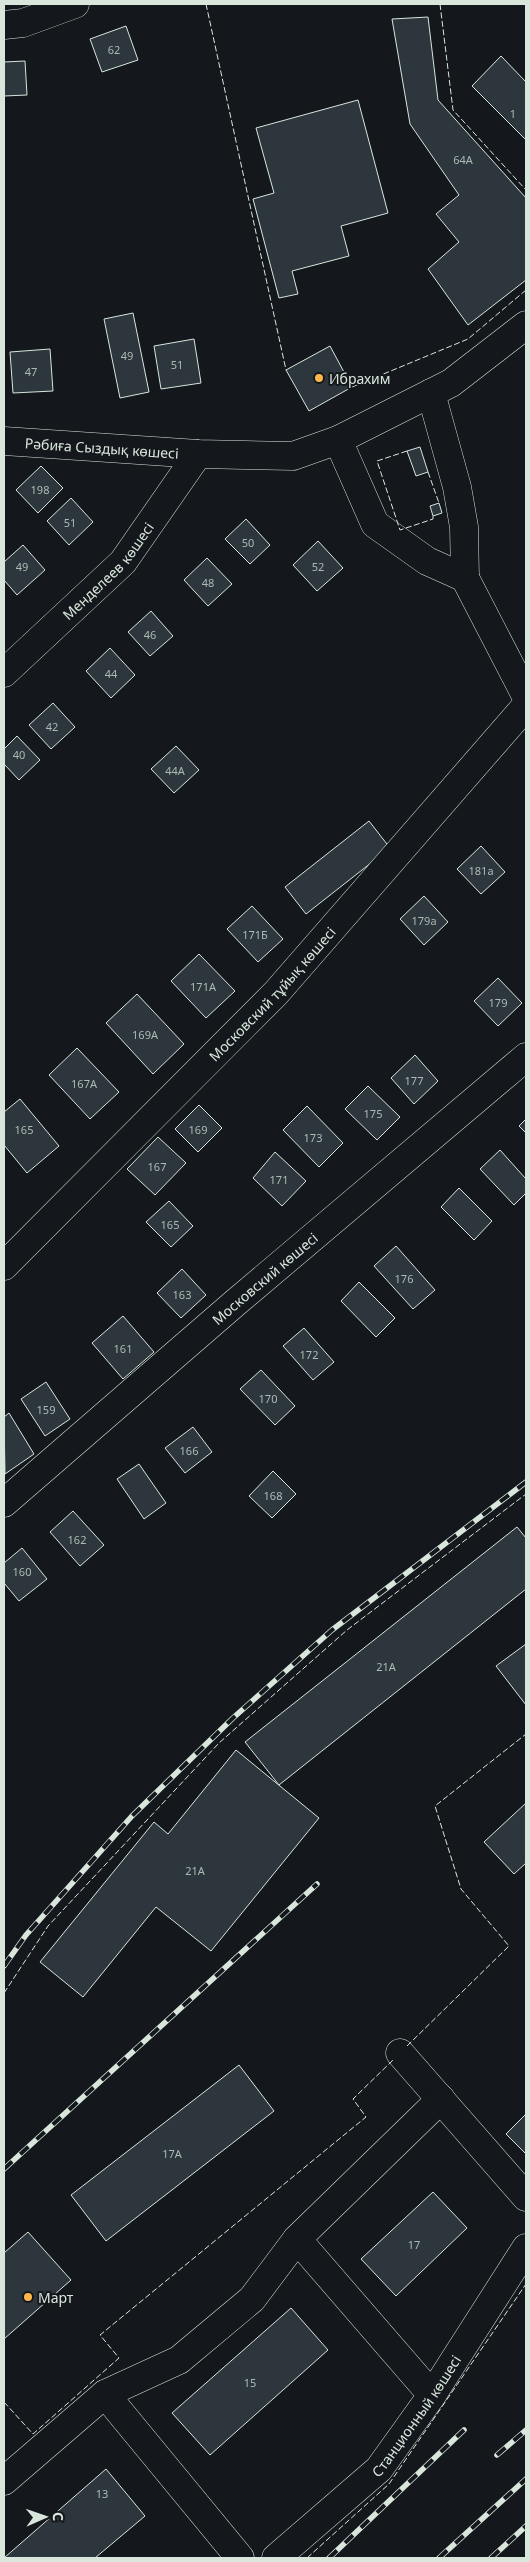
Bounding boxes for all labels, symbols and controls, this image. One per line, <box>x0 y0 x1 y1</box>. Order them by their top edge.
house number: 62 <box>108 42 120 57</box>
house number: 1 <box>510 106 516 121</box>
house number: 64А <box>453 152 474 167</box>
house number: 49 <box>121 348 133 363</box>
house number: 51 <box>171 357 183 372</box>
house number: 47 <box>25 364 37 379</box>
place label: Ибрахим <box>329 369 391 388</box>
marker: Ибрахим <box>313 372 325 384</box>
street label: Рәбиға Сыздық көшесі <box>24 433 179 462</box>
house number: 198 <box>31 482 49 497</box>
house number: 51 <box>64 515 76 530</box>
street label: Менделеев көшесі <box>58 518 157 624</box>
house number: 50 <box>242 535 254 550</box>
house number: 49 <box>16 559 28 574</box>
house number: 52 <box>312 559 324 574</box>
house number: 48 <box>202 575 214 590</box>
house number: 46 <box>144 627 156 642</box>
house number: 44 <box>105 666 118 681</box>
house number: 42 <box>46 719 58 734</box>
house number: 40 <box>13 747 25 762</box>
house number: 44А <box>165 763 186 778</box>
house number: 181а <box>469 863 494 878</box>
house number: 179а <box>412 913 437 928</box>
street label: Московский тұйық көшесі <box>204 922 339 1065</box>
house number: 171Б <box>242 927 268 942</box>
house number: 171А <box>190 979 217 994</box>
house number: 179 <box>489 995 507 1010</box>
house number: 169А <box>132 1027 159 1042</box>
house number: 177 <box>405 1073 423 1088</box>
house number: 167А <box>71 1076 98 1091</box>
house number: 175 <box>364 1106 382 1121</box>
house number: 165 <box>15 1122 33 1137</box>
house number: 169 <box>189 1122 207 1137</box>
house number: 173 <box>304 1130 322 1145</box>
house number: 167 <box>148 1159 166 1174</box>
house number: 171 <box>270 1172 288 1187</box>
house number: 165 <box>161 1217 179 1232</box>
street label: Московский көшесі <box>208 1228 321 1329</box>
house number: 176 <box>395 1271 413 1286</box>
house number: 163 <box>173 1287 191 1302</box>
house number: 161 <box>114 1341 132 1356</box>
house number: 172 <box>300 1347 318 1362</box>
house number: 170 <box>259 1391 277 1406</box>
house number: 159 <box>37 1402 55 1417</box>
house number: 166 <box>180 1443 198 1458</box>
house number: 168 <box>264 1488 282 1503</box>
house number: 162 <box>68 1532 86 1547</box>
house number: 160 <box>13 1564 31 1579</box>
house number: 21А <box>376 1659 397 1674</box>
house number: 21А <box>185 1863 206 1878</box>
house number: 17А <box>162 2146 183 2161</box>
house number: 17 <box>408 2237 420 2252</box>
place label: Март <box>38 2288 74 2307</box>
marker: Март <box>22 2291 34 2303</box>
street label: Станционный көшесі <box>367 2351 465 2481</box>
house number: 15 <box>244 2375 256 2390</box>
house number: 13 <box>96 2486 108 2501</box>
north arrow <box>20 2492 70 2542</box>
text: С <box>49 2512 68 2521</box>

